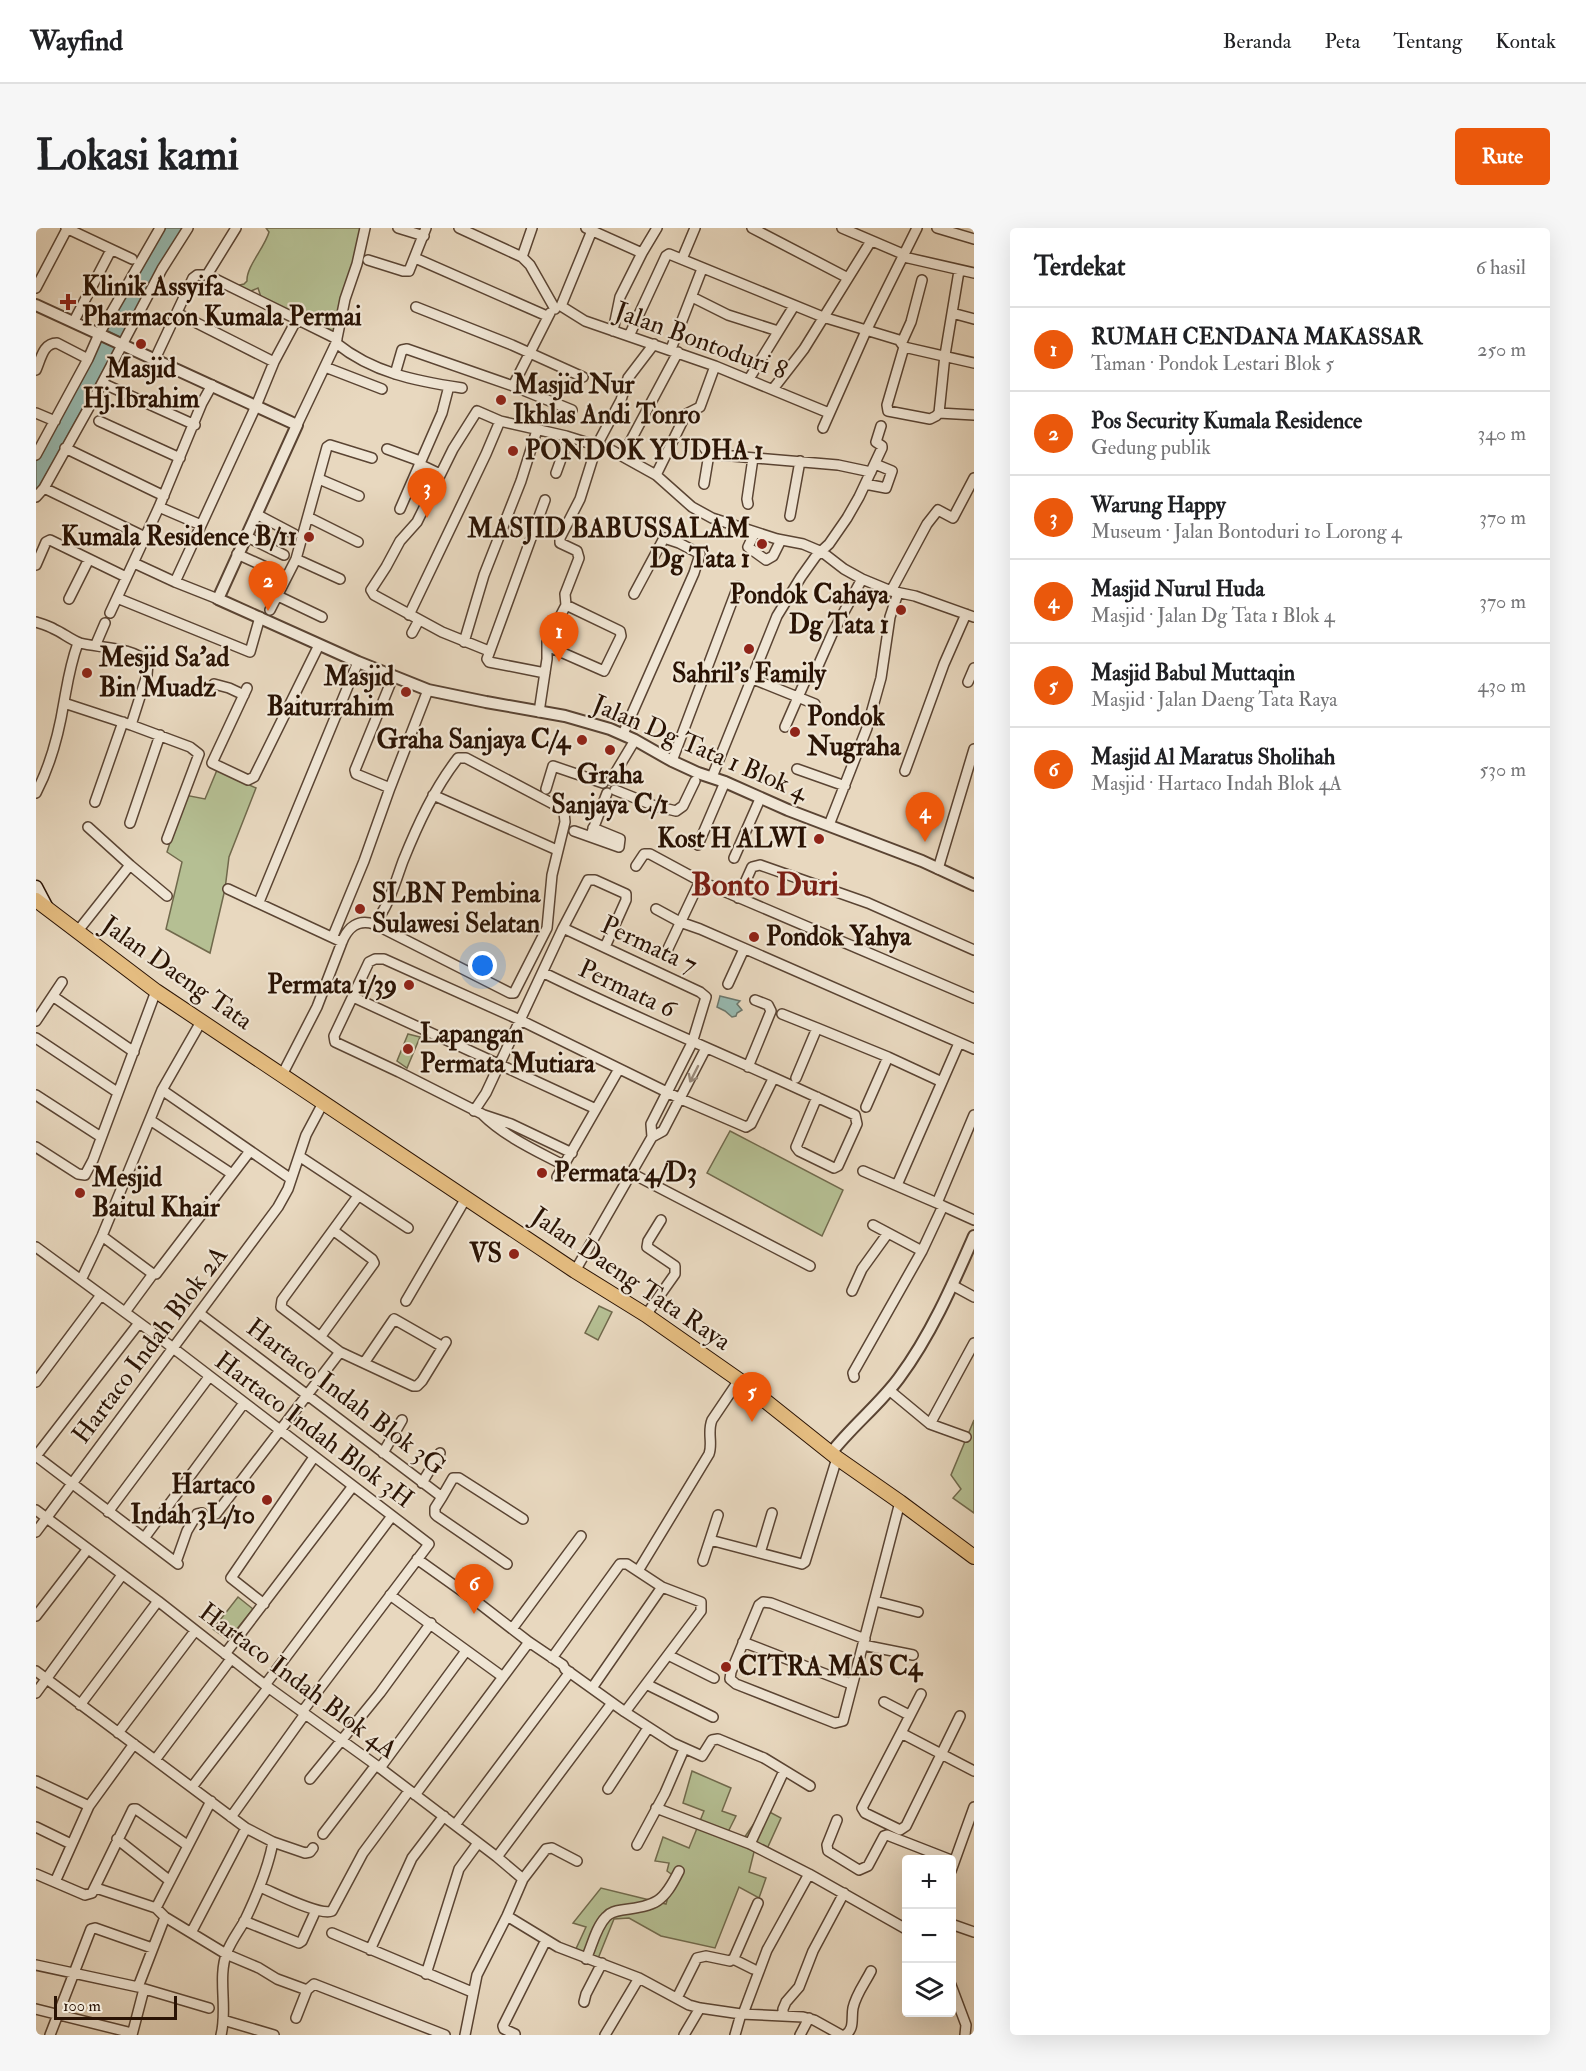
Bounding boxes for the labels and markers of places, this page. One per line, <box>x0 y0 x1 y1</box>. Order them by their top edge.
place label: Klinik Assyifa Pharmacon Kumala Permai <box>82 271 362 333</box>
marker: Klinik Assyifa Pharmacon Kumala Permai <box>59 293 77 311</box>
marker: Masjid Hj.Ibrahim <box>134 337 148 351</box>
place label: Masjid Hj.Ibrahim <box>83 353 200 415</box>
place label: Masjid Nur Ikhlas Andi Tonro <box>512 369 701 431</box>
marker: Masjid Nur Ikhlas Andi Tonro <box>494 393 508 407</box>
place label: PONDOK YUDHA 1 <box>525 435 763 467</box>
marker: PONDOK YUDHA 1 <box>506 444 520 458</box>
pin: 3 <box>408 468 446 518</box>
place label: MASJID BABUSSALAM Dg Tata 1 <box>467 513 750 576</box>
place label: Kumala Residence B/11 <box>61 521 297 553</box>
marker: Kumala Residence B/11 <box>302 530 316 544</box>
marker: MASJID BABUSSALAM Dg Tata 1 <box>755 537 769 551</box>
pin: 2 <box>248 562 288 611</box>
place label: Pondok Cahaya Dg Tata 1 <box>730 579 890 642</box>
marker: Pondok Cahaya Dg Tata 1 <box>894 603 908 617</box>
pin: 1 <box>540 612 578 662</box>
place label: Mesjid Sa'ad Bin Muadz <box>98 642 229 704</box>
marker: Sahril's Family <box>742 642 756 656</box>
place label: Sahril's Family <box>672 658 828 691</box>
place label: Masjid Baiturrahim <box>267 661 395 723</box>
marker: Mesjid Sa'ad Bin Muadz <box>80 666 94 680</box>
marker: Masjid Baiturrahim <box>399 685 413 699</box>
place label: Pondok Nugraha <box>806 701 902 764</box>
place label: Graha Sanjaya C/4 <box>376 724 572 757</box>
marker: Pondok Nugraha <box>788 725 802 739</box>
marker: Graha Sanjaya C/4 <box>575 733 589 747</box>
marker: Graha Sanjaya C/1 <box>603 743 617 757</box>
place label: Graha Sanjaya C/1 <box>551 759 669 822</box>
pin: 4 <box>906 792 944 842</box>
place label: Kost H ALWI <box>657 823 807 855</box>
marker: Kost H ALWI <box>812 832 826 846</box>
place label: SLBN Pembina Sulawesi Selatan <box>372 878 542 940</box>
marker: SLBN Pembina Sulawesi Selatan <box>353 902 367 916</box>
place label: Pondok Yahya <box>766 921 912 954</box>
marker: Pondok Yahya <box>747 930 761 944</box>
place label: Permata 1/39 <box>267 969 397 1001</box>
marker: Permata 1/39 <box>402 978 416 992</box>
place label: Lapangan Permata Mutiara <box>420 1018 596 1080</box>
marker: Lapangan Permata Mutiara <box>401 1042 415 1056</box>
place label: Permata 4/D3 <box>554 1157 697 1189</box>
place label: Mesjid Baitul Khair <box>91 1162 220 1224</box>
marker: Permata 4/D3 <box>535 1166 549 1180</box>
marker: Mesjid Baitul Khair <box>73 1186 87 1200</box>
place label: VS <box>468 1238 502 1270</box>
marker: VS <box>507 1247 521 1261</box>
pin: 5 <box>732 1372 772 1422</box>
place label: Hartaco Indah 3L/10 <box>131 1469 255 1531</box>
marker: Hartaco Indah 3L/10 <box>260 1493 274 1507</box>
pin: 6 <box>454 1564 494 1614</box>
place label: CITRA MAS C4 <box>738 1651 924 1683</box>
marker: CITRA MAS C4 <box>719 1660 733 1674</box>

